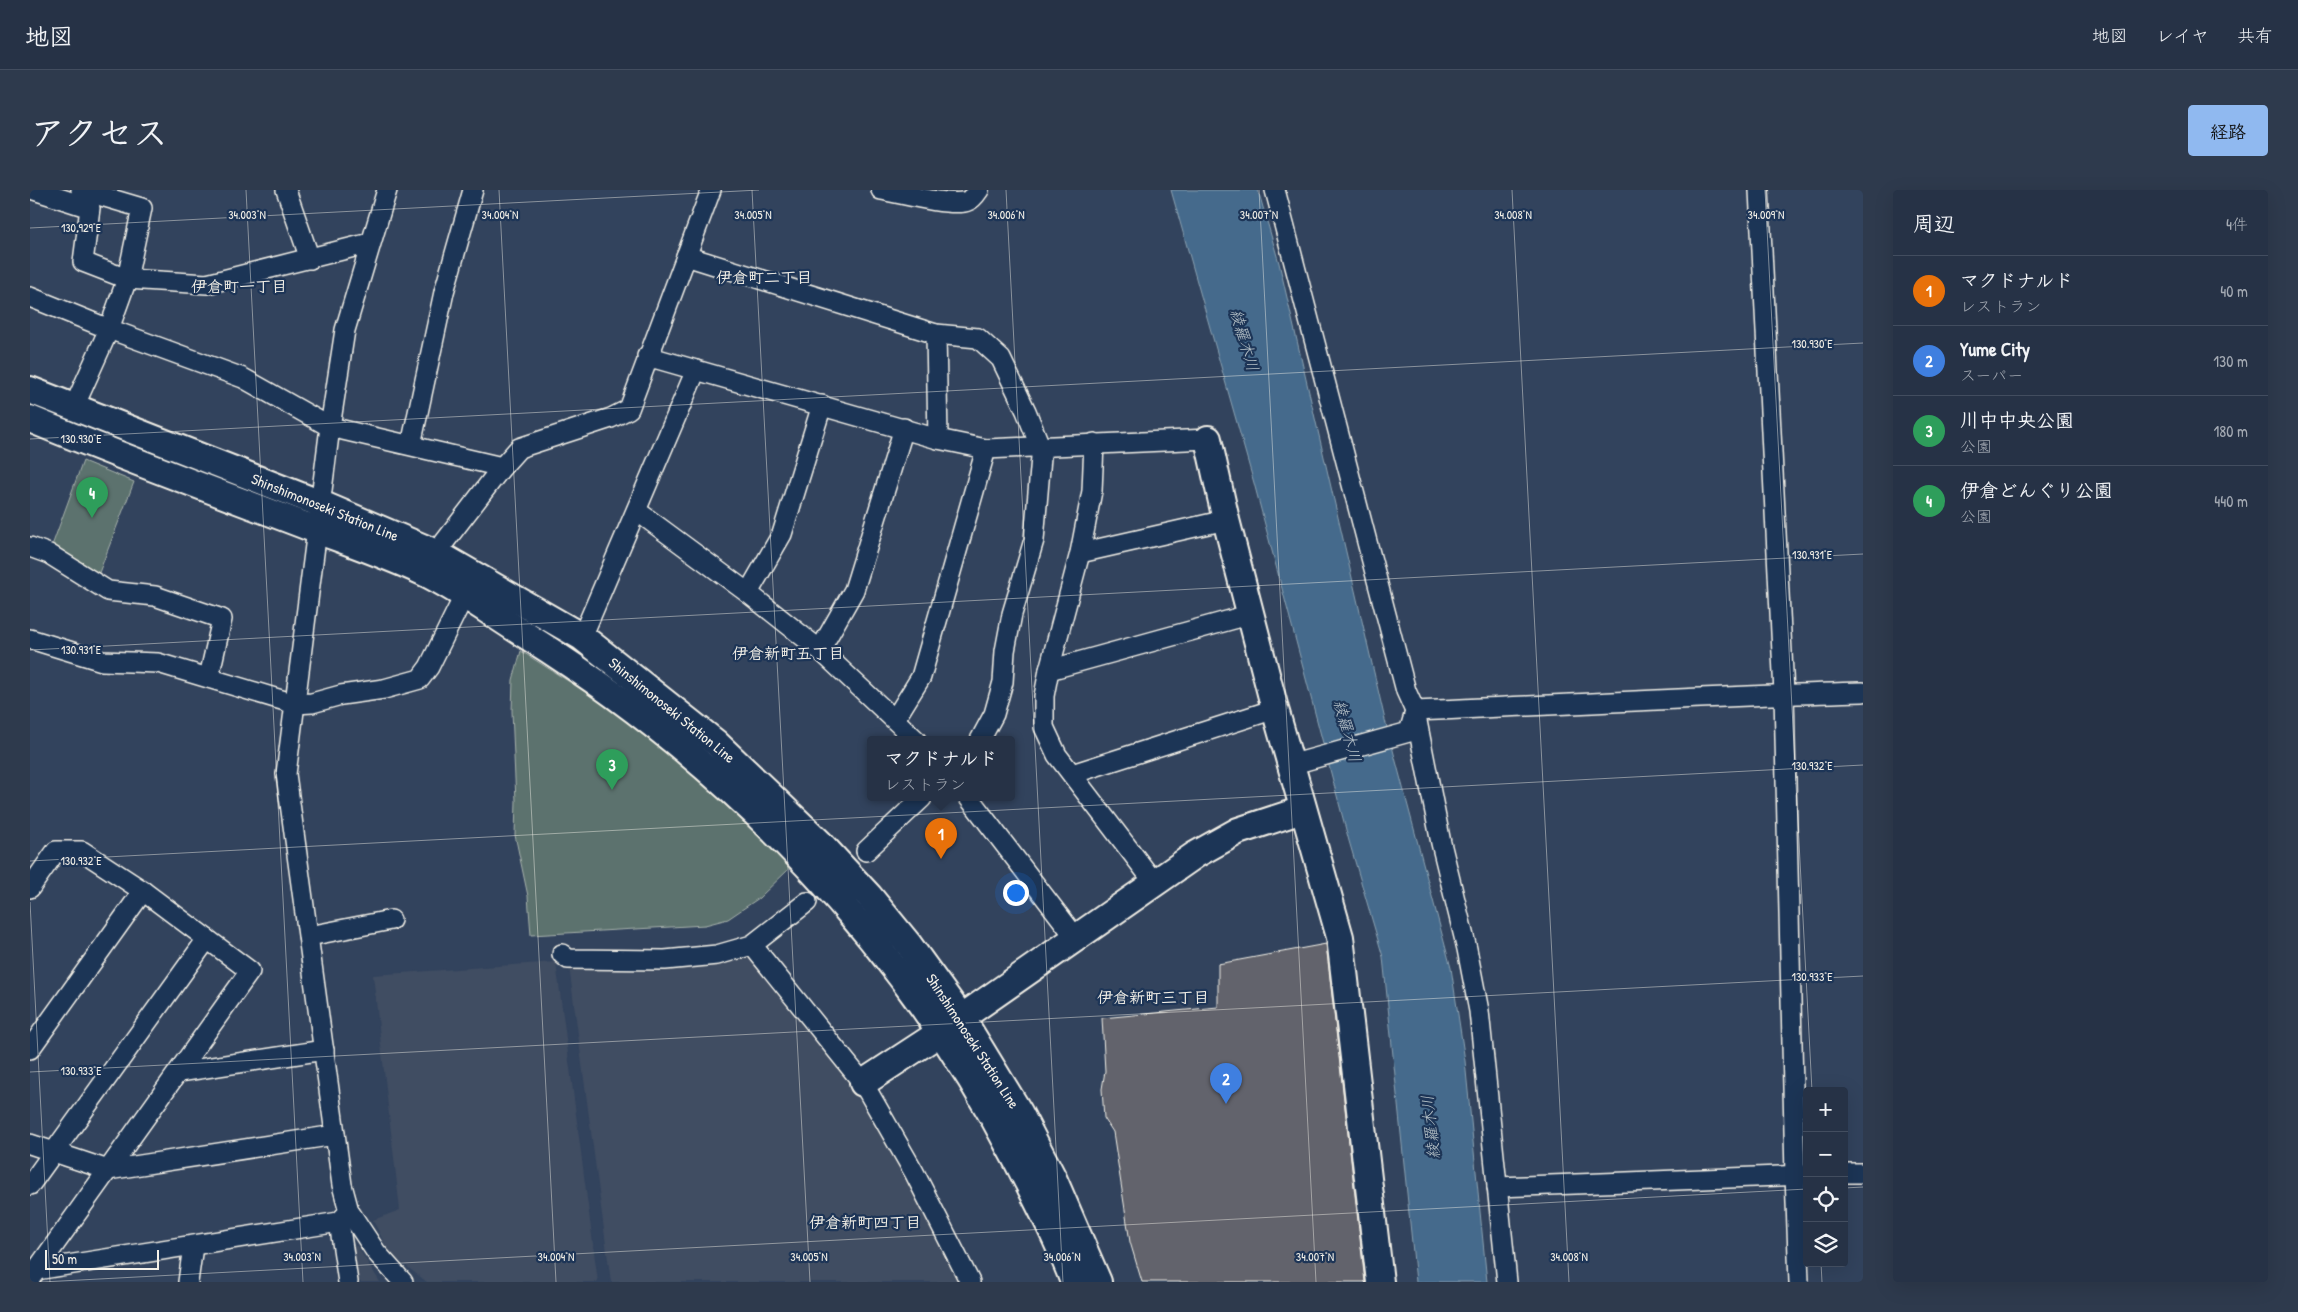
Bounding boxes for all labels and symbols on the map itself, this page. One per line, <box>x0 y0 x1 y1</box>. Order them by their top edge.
text: 34.003°N <box>228 206 266 223</box>
text: 34.004°N <box>482 206 518 223</box>
text: 34.005°N <box>734 206 772 223</box>
text: 34.006°N <box>987 206 1025 223</box>
text: 34.007°N <box>1240 206 1278 223</box>
text: 34.008°N <box>1494 206 1532 223</box>
text: 34.009°N <box>1748 206 1784 223</box>
text: 130.929°E <box>61 219 102 236</box>
district label: 伊倉町二丁目 <box>716 266 812 288</box>
district label: 伊倉町一丁目 <box>191 275 287 297</box>
water label: 綾羅木川 <box>1226 306 1264 374</box>
text: 130.930°E <box>1792 335 1833 352</box>
text: 130.930°E <box>61 430 102 447</box>
street label: Shinshimonoseki Station Line <box>248 468 402 546</box>
pin: 4 <box>76 477 108 518</box>
text: 130.931°E <box>1792 546 1833 563</box>
text: 130.931°E <box>61 641 102 658</box>
district label: 伊倉新町五丁目 <box>732 642 844 664</box>
street label: Shinshimonoseki Station Line <box>604 652 740 768</box>
water label: 綾羅木川 <box>1329 697 1367 765</box>
pin: 3 <box>596 749 628 790</box>
text: 130.932°E <box>1791 757 1833 774</box>
pin: 1 <box>925 818 957 859</box>
text: 130.932°E <box>60 852 102 869</box>
your location <box>1003 880 1029 906</box>
text: 130.933°E <box>1792 968 1833 985</box>
street label: Shinshimonoseki Station Line <box>921 969 1025 1113</box>
district label: 伊倉新町三丁目 <box>1097 986 1209 1008</box>
text: 130.933°E <box>61 1062 102 1079</box>
pin: 2 <box>1210 1063 1242 1104</box>
water label: 綾羅木川 <box>1416 1094 1444 1160</box>
district label: 伊倉新町四丁目 <box>809 1211 921 1233</box>
scale bar <box>45 1247 159 1270</box>
text: 34.003°N <box>283 1248 321 1265</box>
text: 34.004°N <box>538 1248 574 1265</box>
text: 34.005°N <box>790 1248 828 1265</box>
text: 34.006°N <box>1043 1248 1081 1265</box>
text: 34.007°N <box>1296 1248 1334 1265</box>
text: 34.008°N <box>1550 1248 1588 1265</box>

